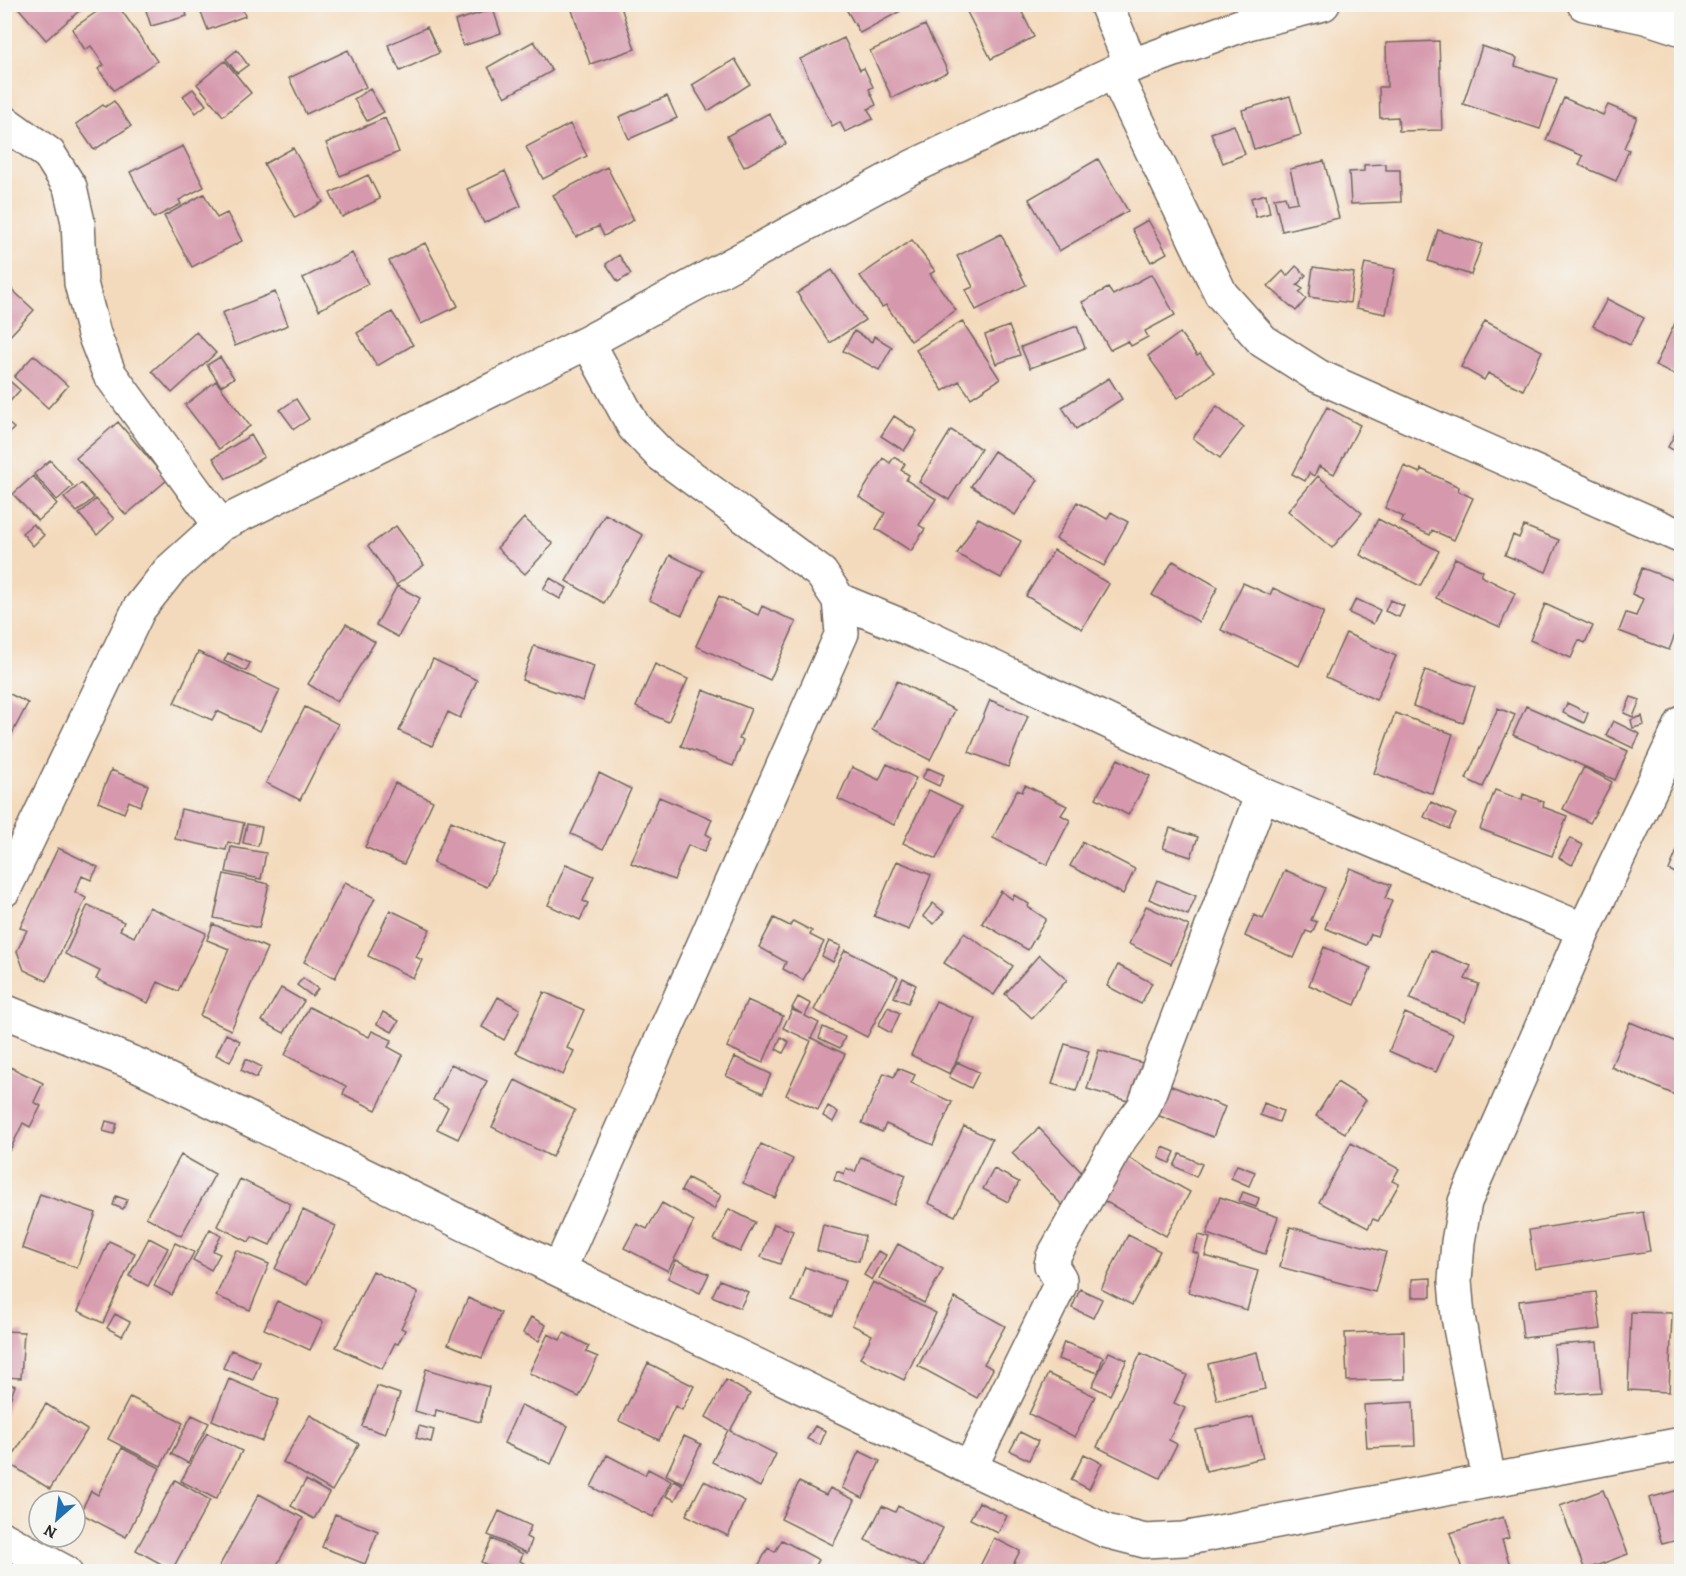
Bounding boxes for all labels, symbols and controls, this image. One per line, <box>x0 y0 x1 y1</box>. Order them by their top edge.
north arrow <box>27 1489 87 1549</box>
text: N <box>40 1519 61 1544</box>

